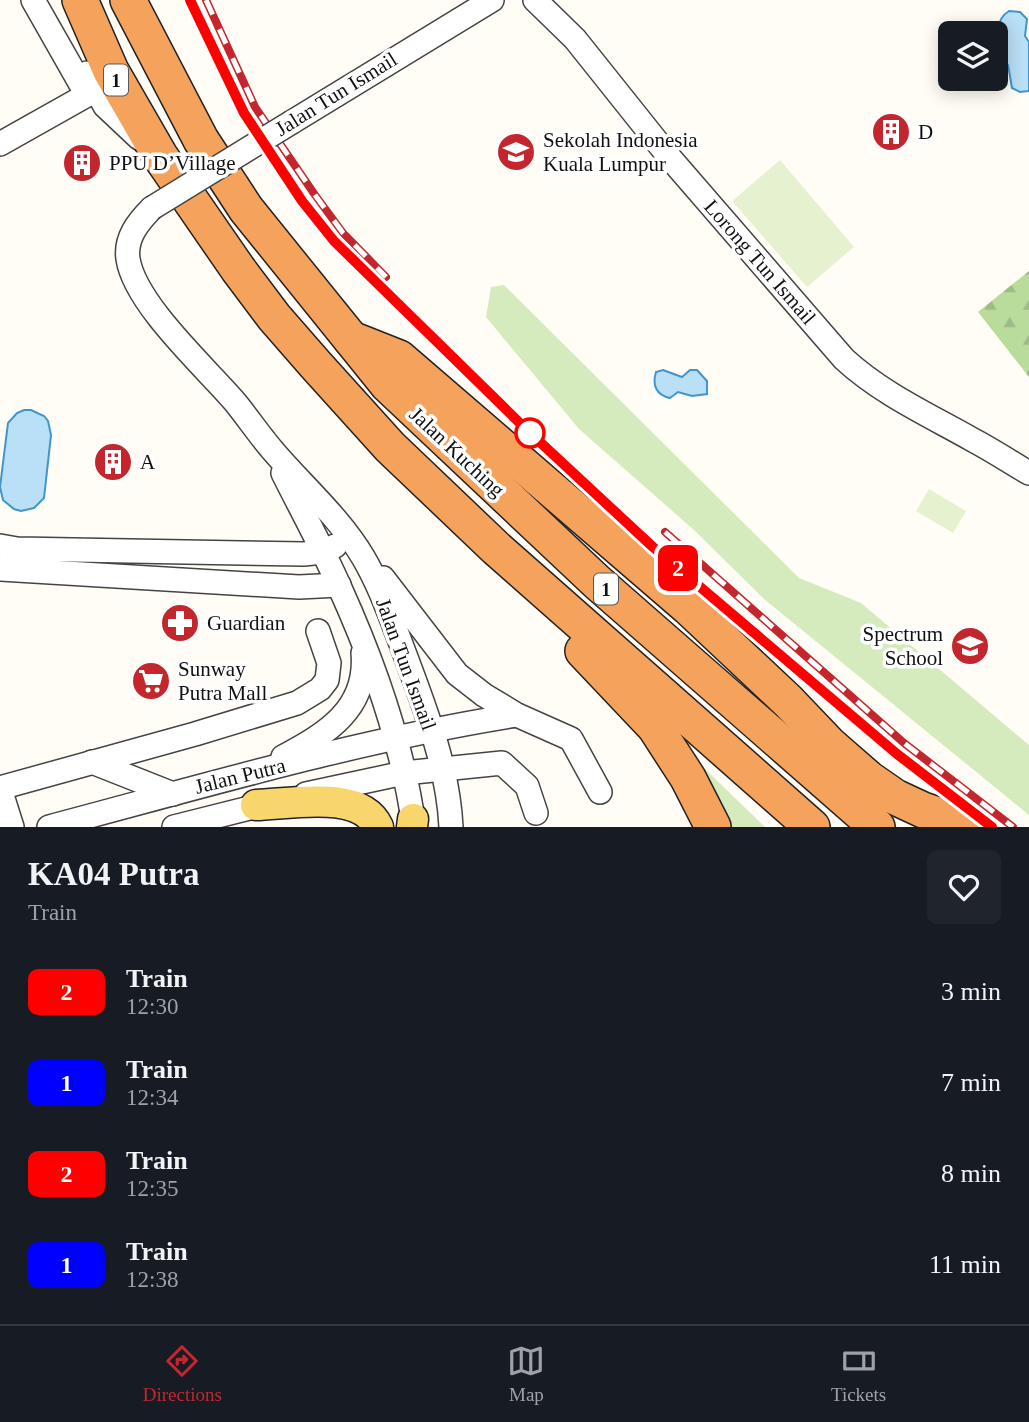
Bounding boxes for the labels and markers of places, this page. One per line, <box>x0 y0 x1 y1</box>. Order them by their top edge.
building icon: D <box>870 111 912 153</box>
place label: D <box>918 120 933 144</box>
place label: Sekolah Indonesia Kuala Lumpur <box>543 128 698 176</box>
school or university icon: Sekolah Indonesia Kuala Lumpur <box>495 131 537 173</box>
building icon: PPU D’Village <box>61 142 103 184</box>
place label: PPU D’Village <box>109 151 235 175</box>
unlabelled marker <box>515 418 545 448</box>
building icon: A <box>92 441 134 483</box>
place label: A <box>140 450 156 474</box>
pharmacy icon: Guardian <box>159 602 201 644</box>
place label: Guardian <box>207 611 286 635</box>
place label: Spectrum School <box>863 622 943 670</box>
school or university icon: Spectrum School <box>949 625 991 667</box>
place label: Sunway Putra Mall <box>178 657 267 705</box>
supermarket icon: Sunway Putra Mall <box>130 660 172 702</box>

